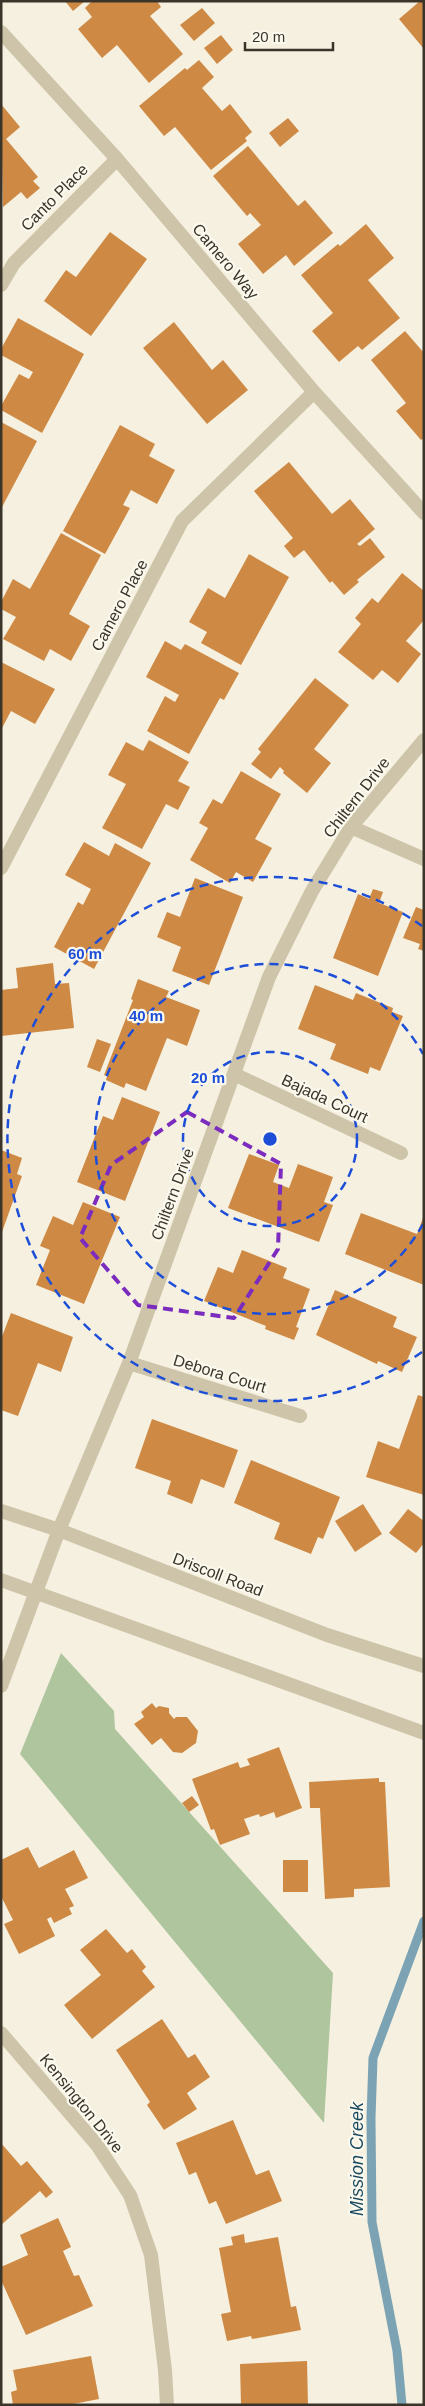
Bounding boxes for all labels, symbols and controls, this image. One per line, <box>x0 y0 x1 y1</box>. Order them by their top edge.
scale bar <box>245 20 332 52</box>
text: 20 m <box>252 28 285 45</box>
street label: Canto Place <box>18 160 91 234</box>
street label: Camero Way <box>189 220 262 302</box>
street label: Camero Place <box>88 556 151 654</box>
street label: Chiltern Drive <box>320 754 393 841</box>
text: 60 m <box>68 945 102 962</box>
text: 40 m <box>129 1007 163 1024</box>
text: 20 m <box>191 1069 225 1086</box>
street label: Bajada Court <box>279 1071 371 1126</box>
centre of rings <box>261 1130 279 1148</box>
street label: Chiltern Drive <box>148 1146 197 1243</box>
street label: Debora Court <box>171 1351 269 1396</box>
street label: Driscoll Road <box>170 1549 265 1599</box>
street label: Kensington Drive <box>37 2051 127 2156</box>
water label: Mission Creek <box>347 2101 367 2216</box>

